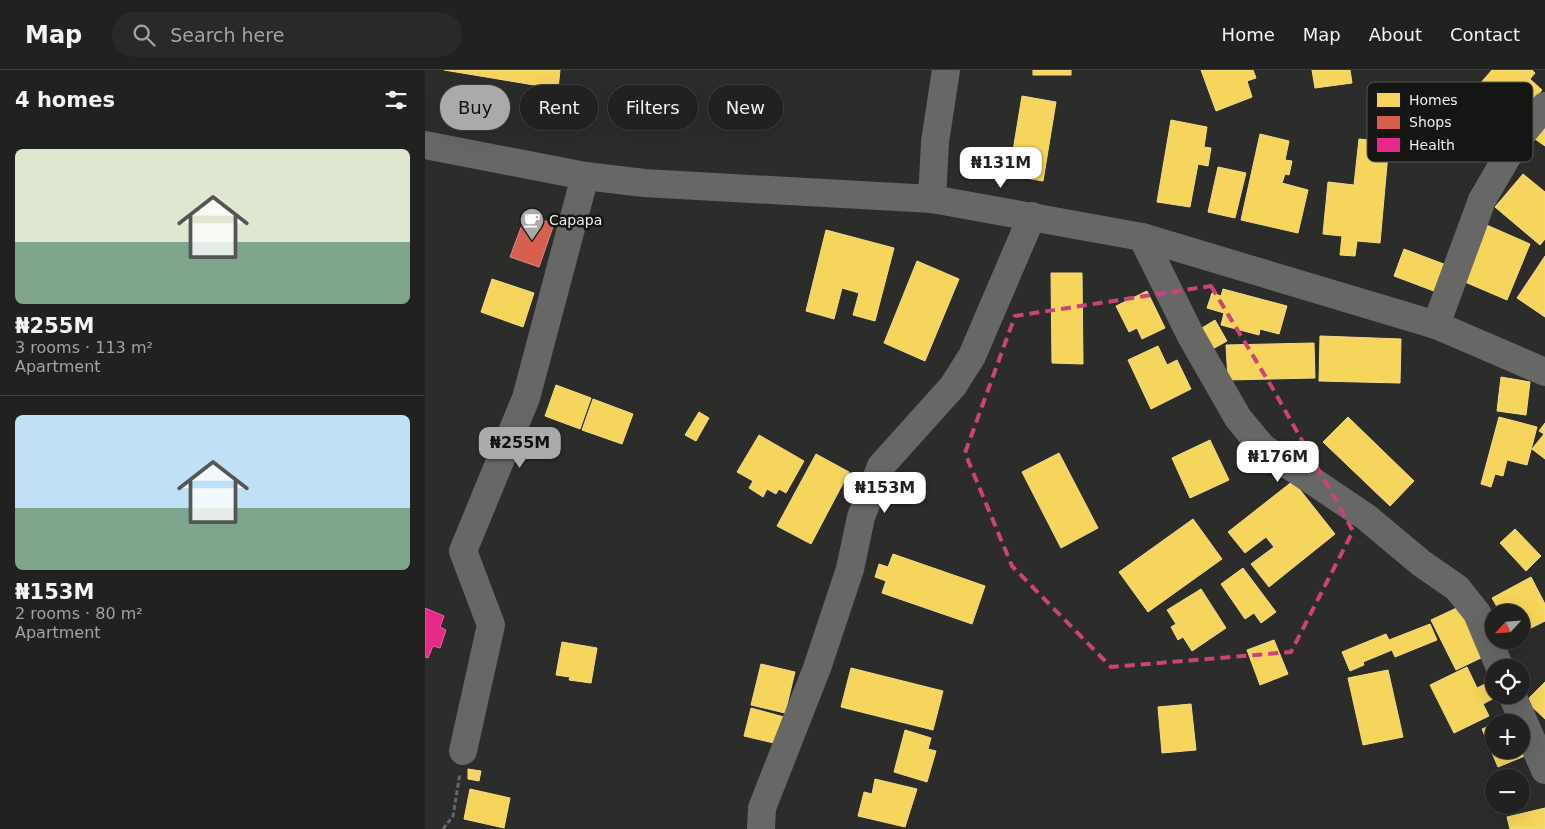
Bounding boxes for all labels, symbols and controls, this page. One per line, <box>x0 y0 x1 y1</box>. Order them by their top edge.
search box <box>112 12 462 57</box>
text: Map <box>25 21 82 49</box>
icon: search <box>130 21 158 49</box>
text: Search here <box>170 24 284 46</box>
text: Home <box>1222 24 1275 45</box>
text: Map <box>1303 24 1341 45</box>
text: About <box>1369 24 1422 45</box>
text: Contact <box>1450 24 1520 45</box>
legend <box>1367 82 1533 162</box>
chip: Buy <box>440 85 510 130</box>
chip: Rent <box>520 85 598 130</box>
chip: Filters <box>608 85 698 130</box>
chip: New <box>708 85 783 130</box>
icon: filters <box>382 86 410 114</box>
text: 4 homes <box>15 88 115 112</box>
text: Homes <box>1409 92 1458 108</box>
text: Shops <box>1409 114 1452 130</box>
text: Health <box>1409 137 1455 153</box>
pin: ₦131M <box>966 146 1036 189</box>
text: ₦131M <box>971 153 1031 172</box>
icon: home <box>168 182 258 272</box>
cafe icon: Capapa <box>519 207 545 241</box>
place label: Capapa <box>549 212 602 228</box>
text: ₦255M <box>15 314 94 338</box>
text: 3 rooms · 113 m² <box>15 338 153 357</box>
text: Apartment <box>15 357 101 376</box>
pin: ₦255M <box>485 426 555 469</box>
text: ₦255M <box>490 433 550 452</box>
pin: ₦176M <box>1243 440 1313 483</box>
icon: home <box>168 447 258 537</box>
text: ₦176M <box>1248 447 1308 466</box>
pin: ₦153M <box>850 472 920 514</box>
text: ₦153M <box>855 478 915 497</box>
text: ₦153M <box>15 580 94 604</box>
text: 2 rooms · 80 m² <box>15 604 143 623</box>
north arrow <box>1485 604 1530 649</box>
map controls <box>1485 604 1530 814</box>
text: Apartment <box>15 623 101 642</box>
button: locate <box>1485 659 1530 704</box>
button: + <box>1485 714 1530 759</box>
button: − <box>1485 769 1530 814</box>

